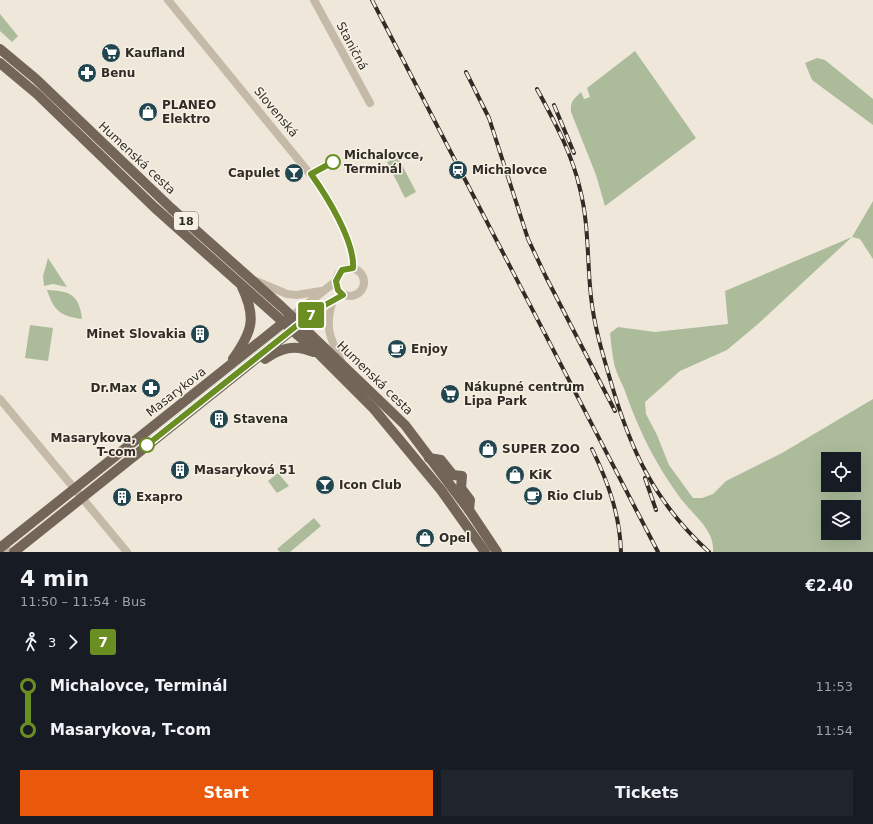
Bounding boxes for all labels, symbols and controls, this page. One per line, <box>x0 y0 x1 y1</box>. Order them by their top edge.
street label: Staničná <box>334 20 370 72</box>
supermarket icon: Kaufland <box>100 42 122 64</box>
place label: Kaufland <box>125 46 185 60</box>
pharmacy icon: Benu <box>76 62 98 84</box>
place label: Benu <box>101 66 135 80</box>
street label: Slovenská <box>251 84 301 140</box>
place label: PLANEO Elektro <box>162 98 216 126</box>
shop icon: PLANEO Elektro <box>137 101 159 123</box>
street label: Humenská cesta <box>96 119 178 197</box>
place label: Michalovce, Terminál <box>344 148 424 176</box>
marker: Michalovce, Terminál <box>325 154 341 170</box>
station icon: Michalovce <box>447 159 469 181</box>
bar icon: Capulet <box>283 162 305 184</box>
place label: Michalovce <box>472 163 547 177</box>
place label: Capulet <box>228 166 280 180</box>
road number: 18 <box>174 212 198 230</box>
line badge: 7 <box>298 302 324 328</box>
text: 7 <box>306 307 316 323</box>
building icon: Minet Slovakia <box>189 323 211 345</box>
place label: Minet Slovakia <box>86 327 186 341</box>
street label: Humenská cesta <box>334 338 416 418</box>
cafe icon: Enjoy <box>386 338 408 360</box>
place label: Enjoy <box>411 342 448 356</box>
street label: Masarykova <box>143 364 209 420</box>
pharmacy icon: Dr.Max <box>140 377 162 399</box>
place label: Nákupné centrum Lipa Park <box>464 380 585 408</box>
place label: Dr.Max <box>90 381 137 395</box>
supermarket icon: Nákupné centrum Lipa Park <box>439 383 461 405</box>
building icon: Stavena <box>208 408 230 430</box>
place label: Stavena <box>233 412 288 426</box>
place label: Masarykova, T-com <box>51 431 136 459</box>
marker: Masarykova, T-com <box>139 437 155 453</box>
shop icon: SUPER ZOO <box>477 438 499 460</box>
place label: SUPER ZOO <box>502 442 580 456</box>
map controls <box>821 452 861 540</box>
button: locate <box>821 452 861 492</box>
building icon: Masaryková 51 <box>169 459 191 481</box>
place label: Masaryková 51 <box>194 463 296 477</box>
shop icon: KiK <box>504 464 526 486</box>
place label: KiK <box>529 468 552 482</box>
bar icon: Icon Club <box>314 474 336 496</box>
place label: Icon Club <box>339 478 402 492</box>
cafe icon: Rio Club <box>522 485 544 507</box>
building icon: Exapro <box>111 486 133 508</box>
place label: Rio Club <box>547 489 603 503</box>
place label: Exapro <box>136 490 183 504</box>
button: layers <box>821 500 861 540</box>
shop icon: Opel <box>414 527 436 549</box>
place label: Opel <box>439 531 470 545</box>
text: 4 min <box>20 566 89 591</box>
text: €2.40 <box>806 577 853 595</box>
text: 11:50 – 11:54 · Bus <box>20 594 146 609</box>
icon: walk <box>20 631 42 653</box>
icon: forward <box>62 631 84 653</box>
text: 7 <box>98 634 108 650</box>
text: 3 <box>48 635 56 650</box>
text: Michalovce, Terminál <box>50 677 228 695</box>
text: 11:53 <box>816 679 853 694</box>
text: Masarykova, T-com <box>50 721 211 739</box>
text: 11:54 <box>816 723 853 738</box>
button: Start <box>20 770 433 816</box>
button: Tickets <box>441 770 853 816</box>

